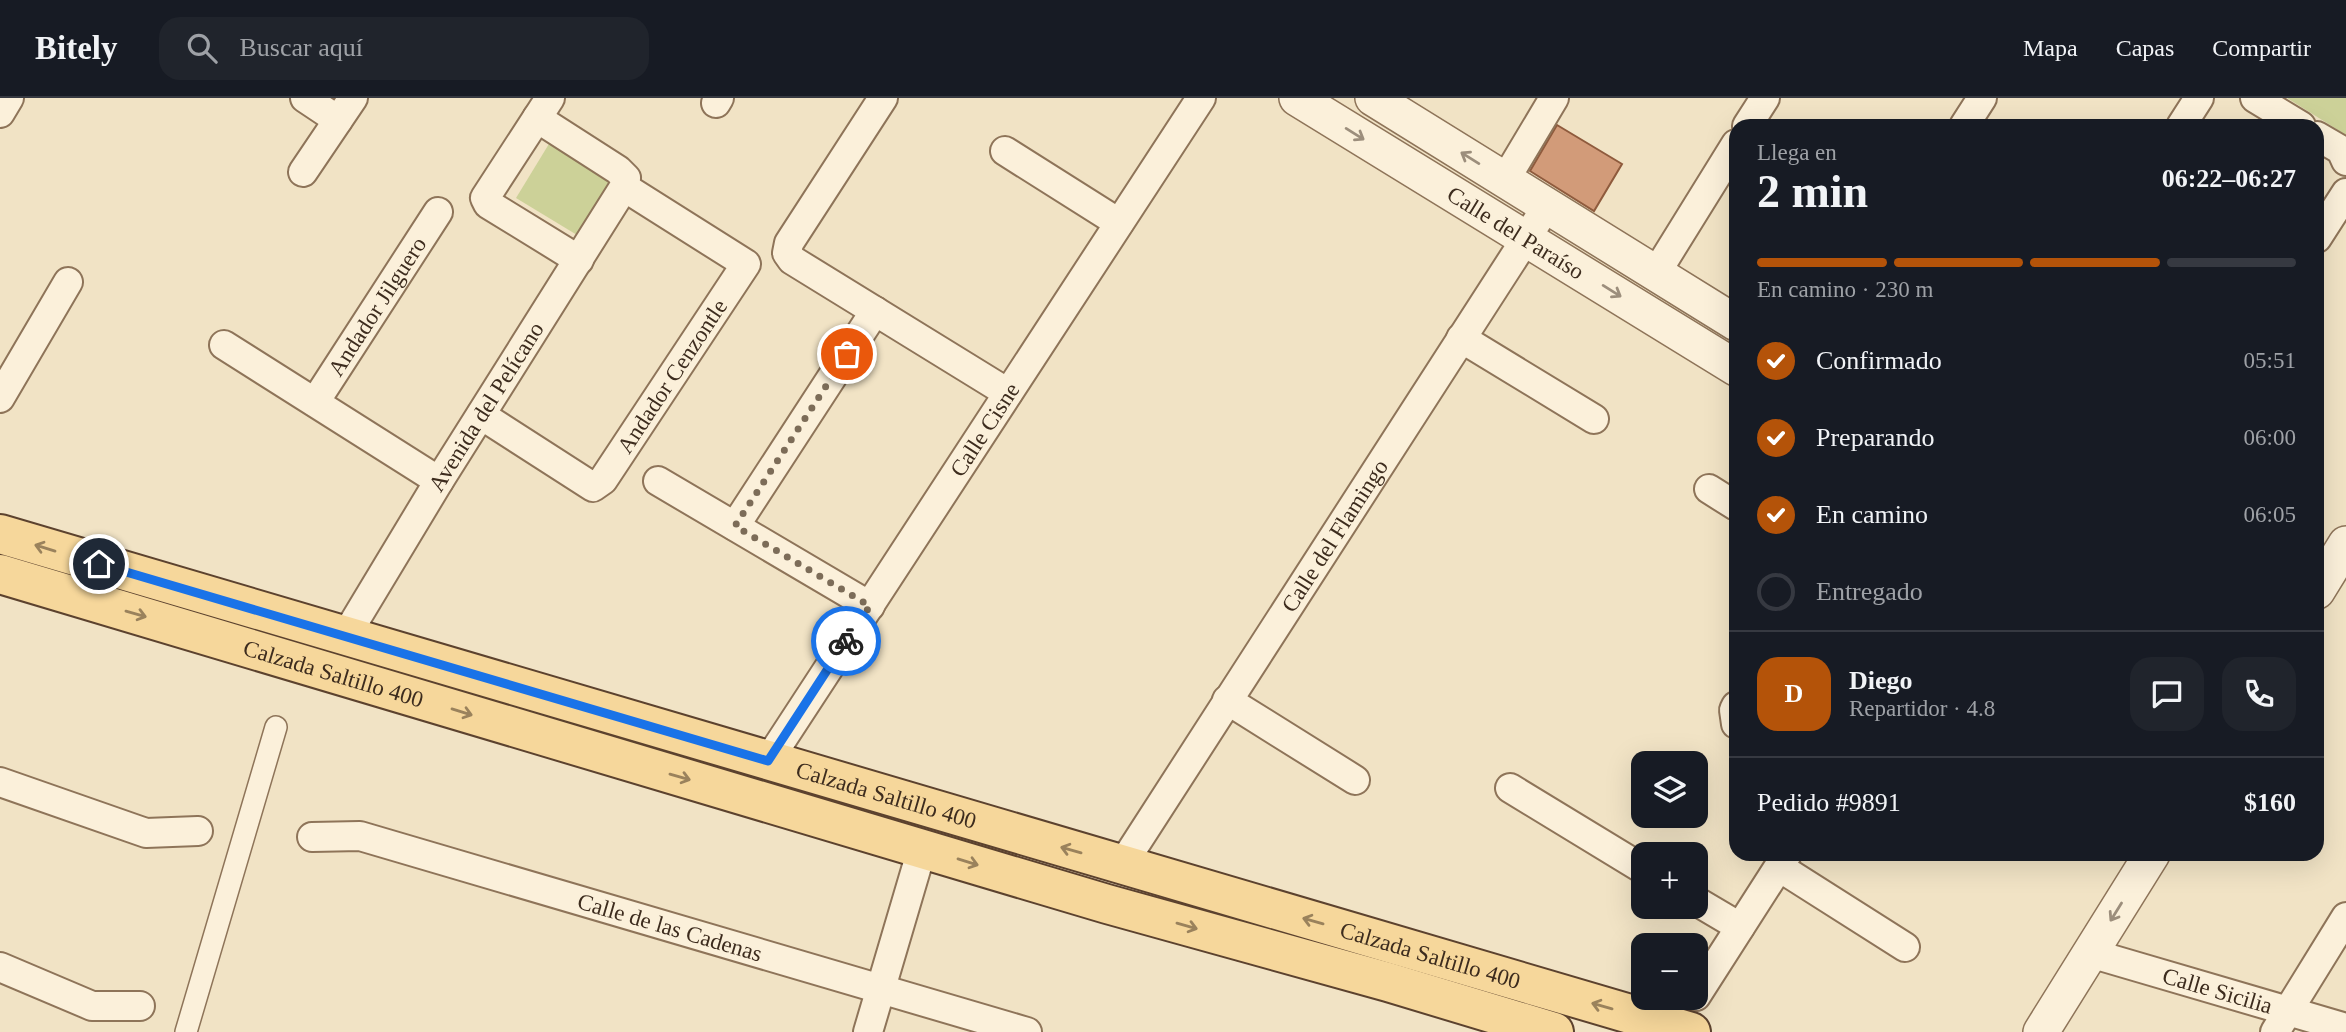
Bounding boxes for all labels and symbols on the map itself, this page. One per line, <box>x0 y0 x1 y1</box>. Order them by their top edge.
one-way arrow <box>1345 127 1365 141</box>
one-way arrow <box>1460 151 1480 165</box>
street label: Calle del Paraíso <box>1443 182 1589 285</box>
street label: Andador Jilguero <box>323 232 431 381</box>
one-way arrow <box>1601 285 1621 299</box>
street label: Andador Cenzontle <box>612 295 732 458</box>
street label: Avenida del Pelícano <box>424 318 549 496</box>
pin <box>817 324 877 384</box>
street label: Calle Cisne <box>945 378 1025 481</box>
street label: Calle del Flamingo <box>1277 455 1393 617</box>
pin <box>69 534 129 594</box>
one-way arrow <box>34 540 56 553</box>
courier <box>811 606 881 676</box>
one-way arrow <box>125 608 147 621</box>
street label: Calzada Saltillo 400 <box>240 635 426 713</box>
one-way arrow <box>451 706 473 719</box>
street label: Calzada Saltillo 400 <box>793 757 979 834</box>
one-way arrow <box>669 772 691 785</box>
one-way arrow <box>1061 842 1083 855</box>
one-way arrow <box>957 857 979 870</box>
street label: Calle de las Cadenas <box>575 889 765 966</box>
one-way arrow <box>2109 901 2123 921</box>
one-way arrow <box>1302 913 1324 926</box>
street label: Calzada Saltillo 400 <box>1337 917 1523 994</box>
one-way arrow <box>1176 920 1198 933</box>
street label: Calle Sicilia <box>2160 963 2275 1019</box>
one-way arrow <box>1591 998 1613 1011</box>

